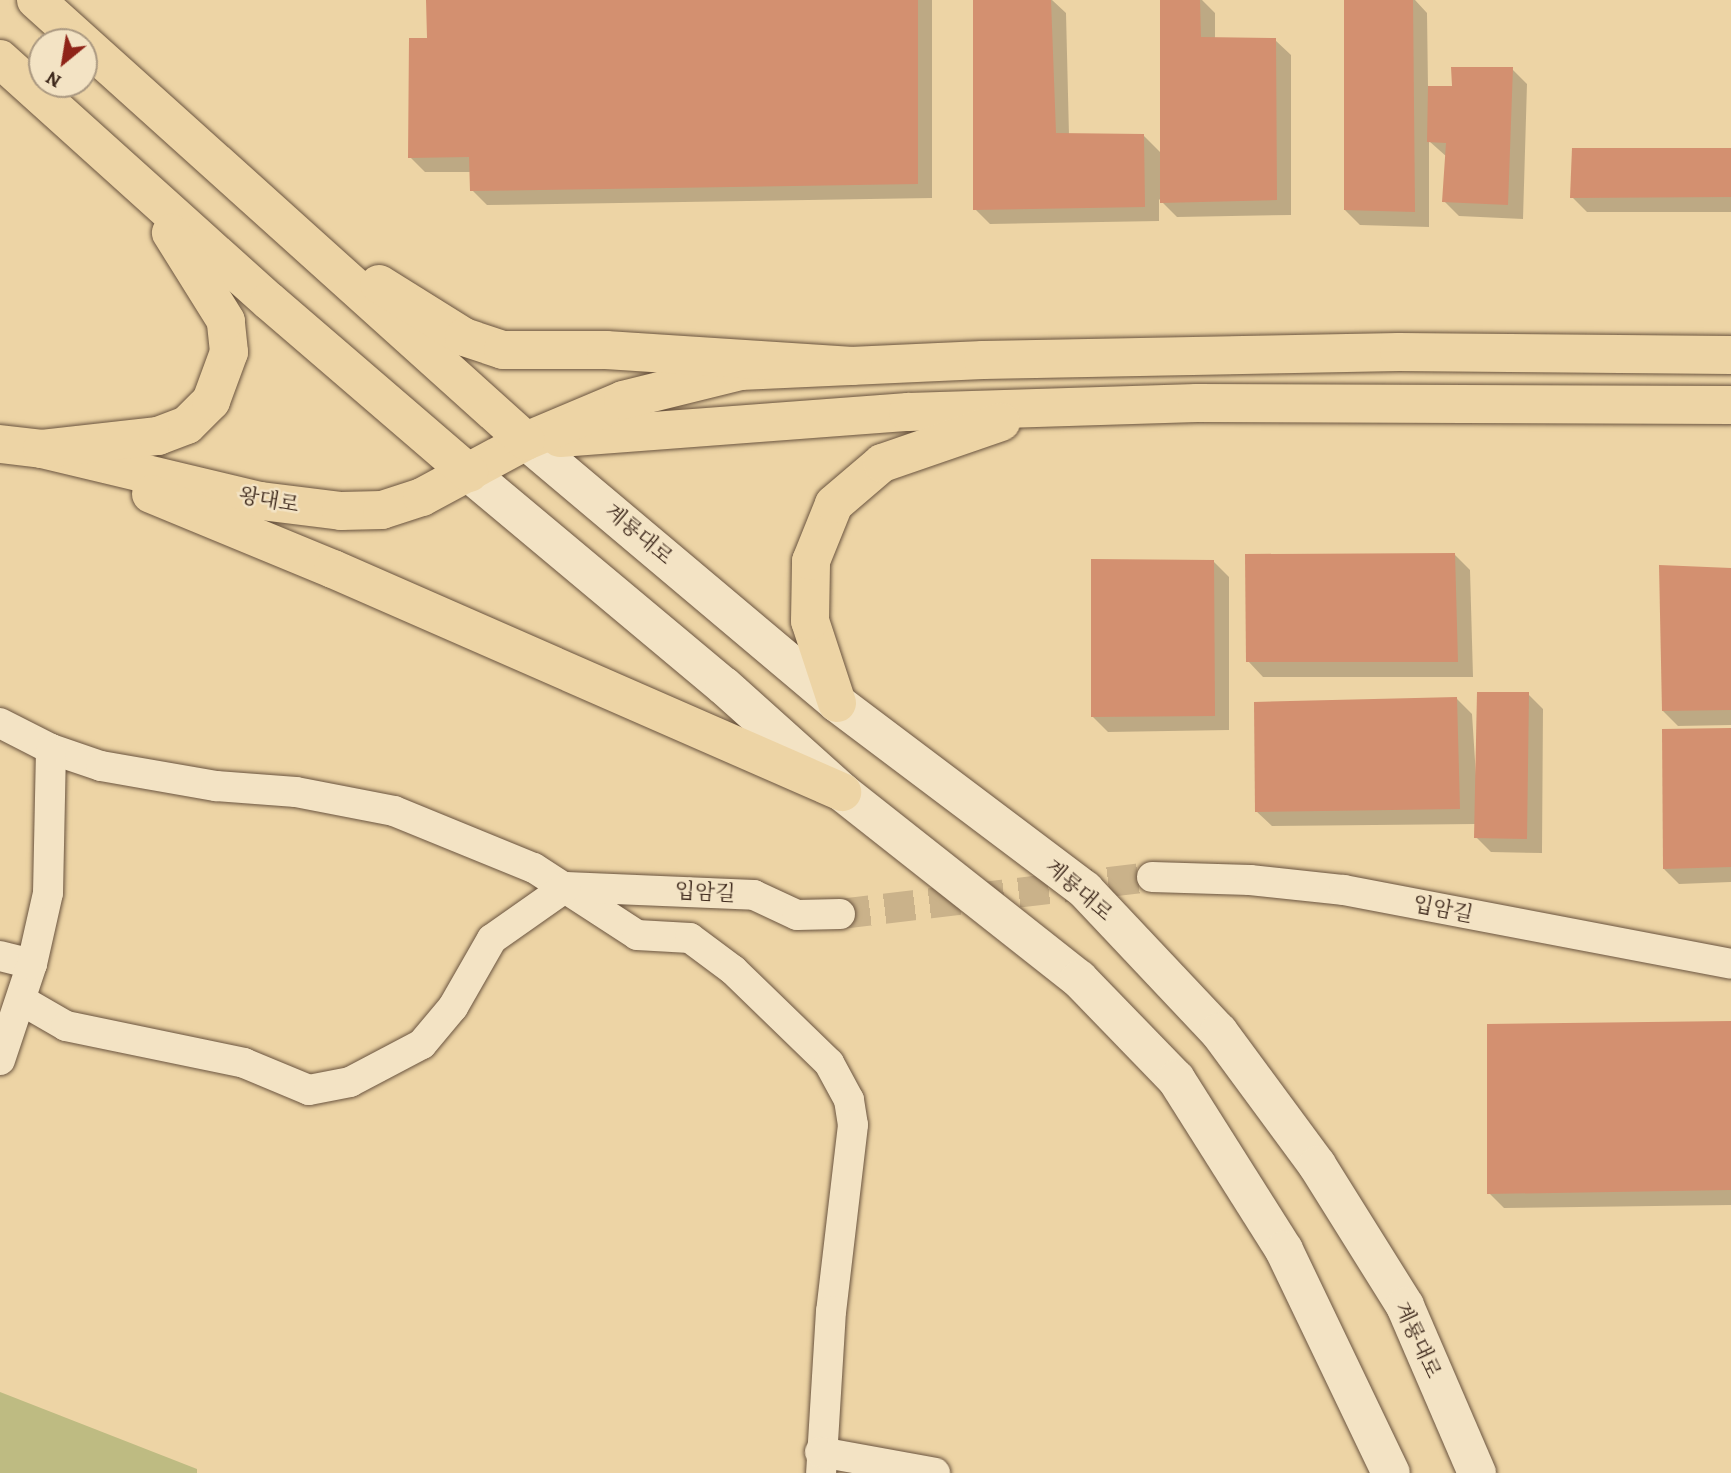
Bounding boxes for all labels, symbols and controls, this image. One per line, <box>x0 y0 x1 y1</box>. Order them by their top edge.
north arrow <box>28 28 98 98</box>
text: N <box>41 65 66 94</box>
street label: 왕대로 <box>237 482 301 518</box>
street label: 계룡대로 <box>600 498 678 570</box>
street label: 계룡대로 <box>1040 854 1118 926</box>
street label: 입암길 <box>674 878 736 906</box>
street label: 입암길 <box>1411 891 1475 927</box>
street label: 계룡대로 <box>1389 1298 1447 1382</box>

